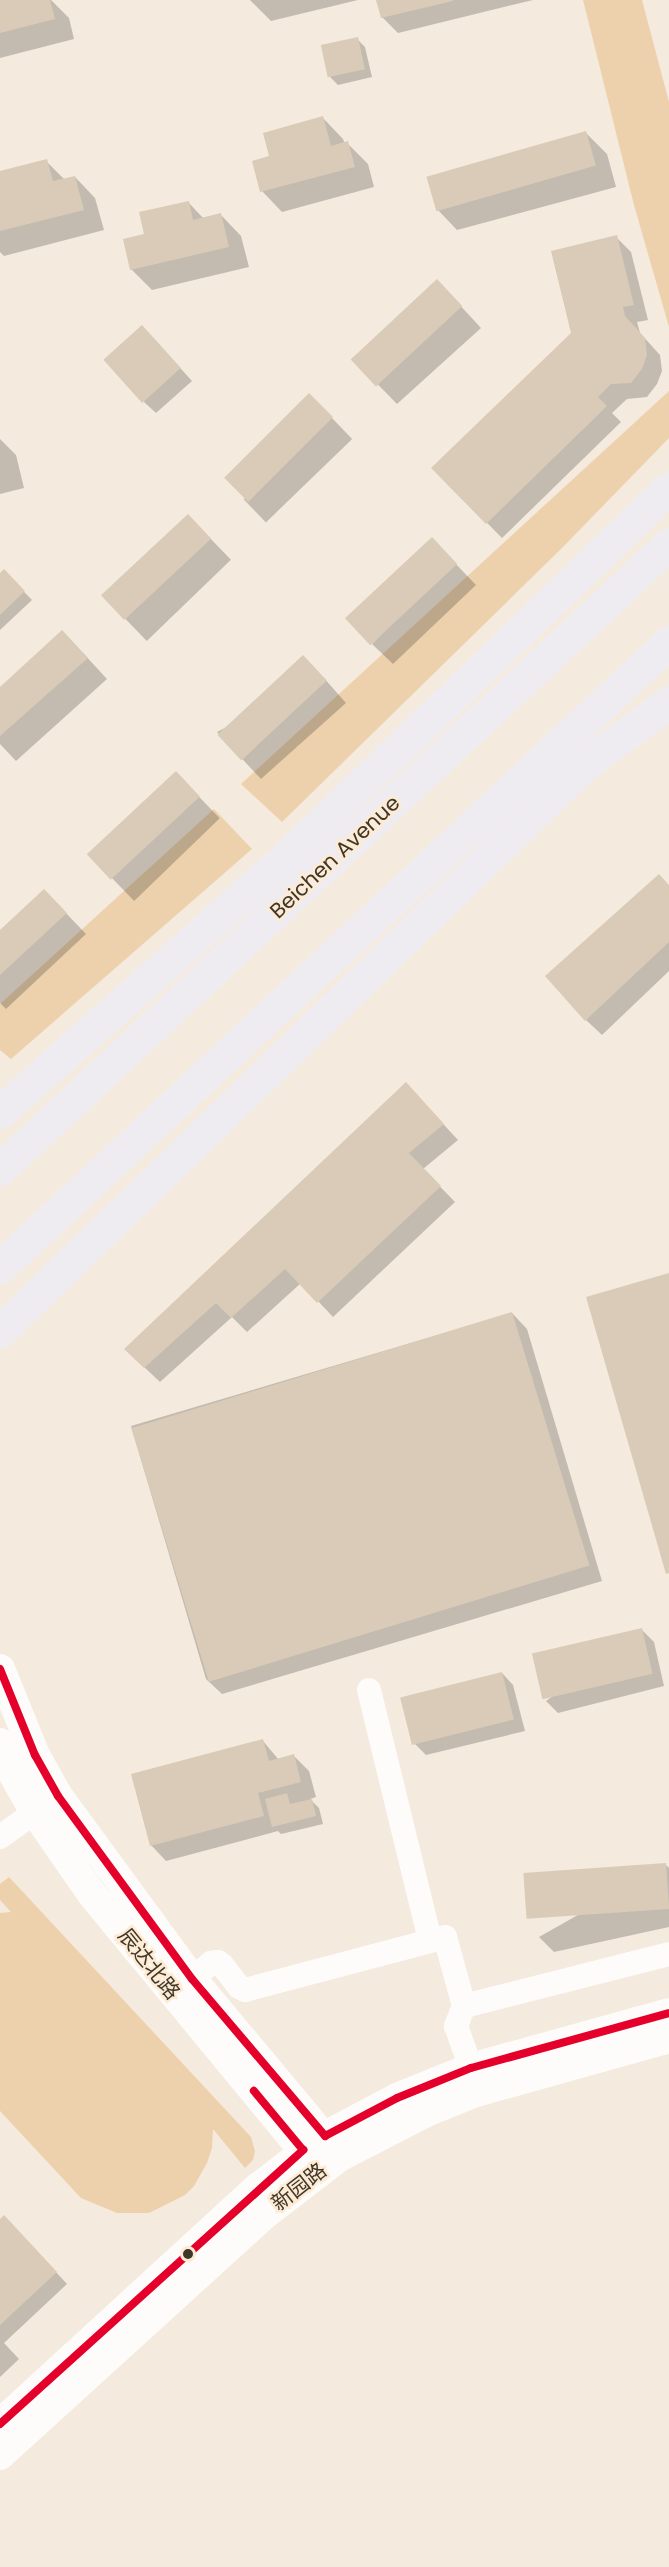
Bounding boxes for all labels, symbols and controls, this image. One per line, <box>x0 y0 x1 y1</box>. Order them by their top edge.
street label: Beichen Avenue <box>265 790 405 924</box>
street label: 辰达北路 <box>113 1923 185 2005</box>
street label: 新园路 <box>266 2158 332 2216</box>
unlabelled marker <box>182 2248 194 2260</box>

